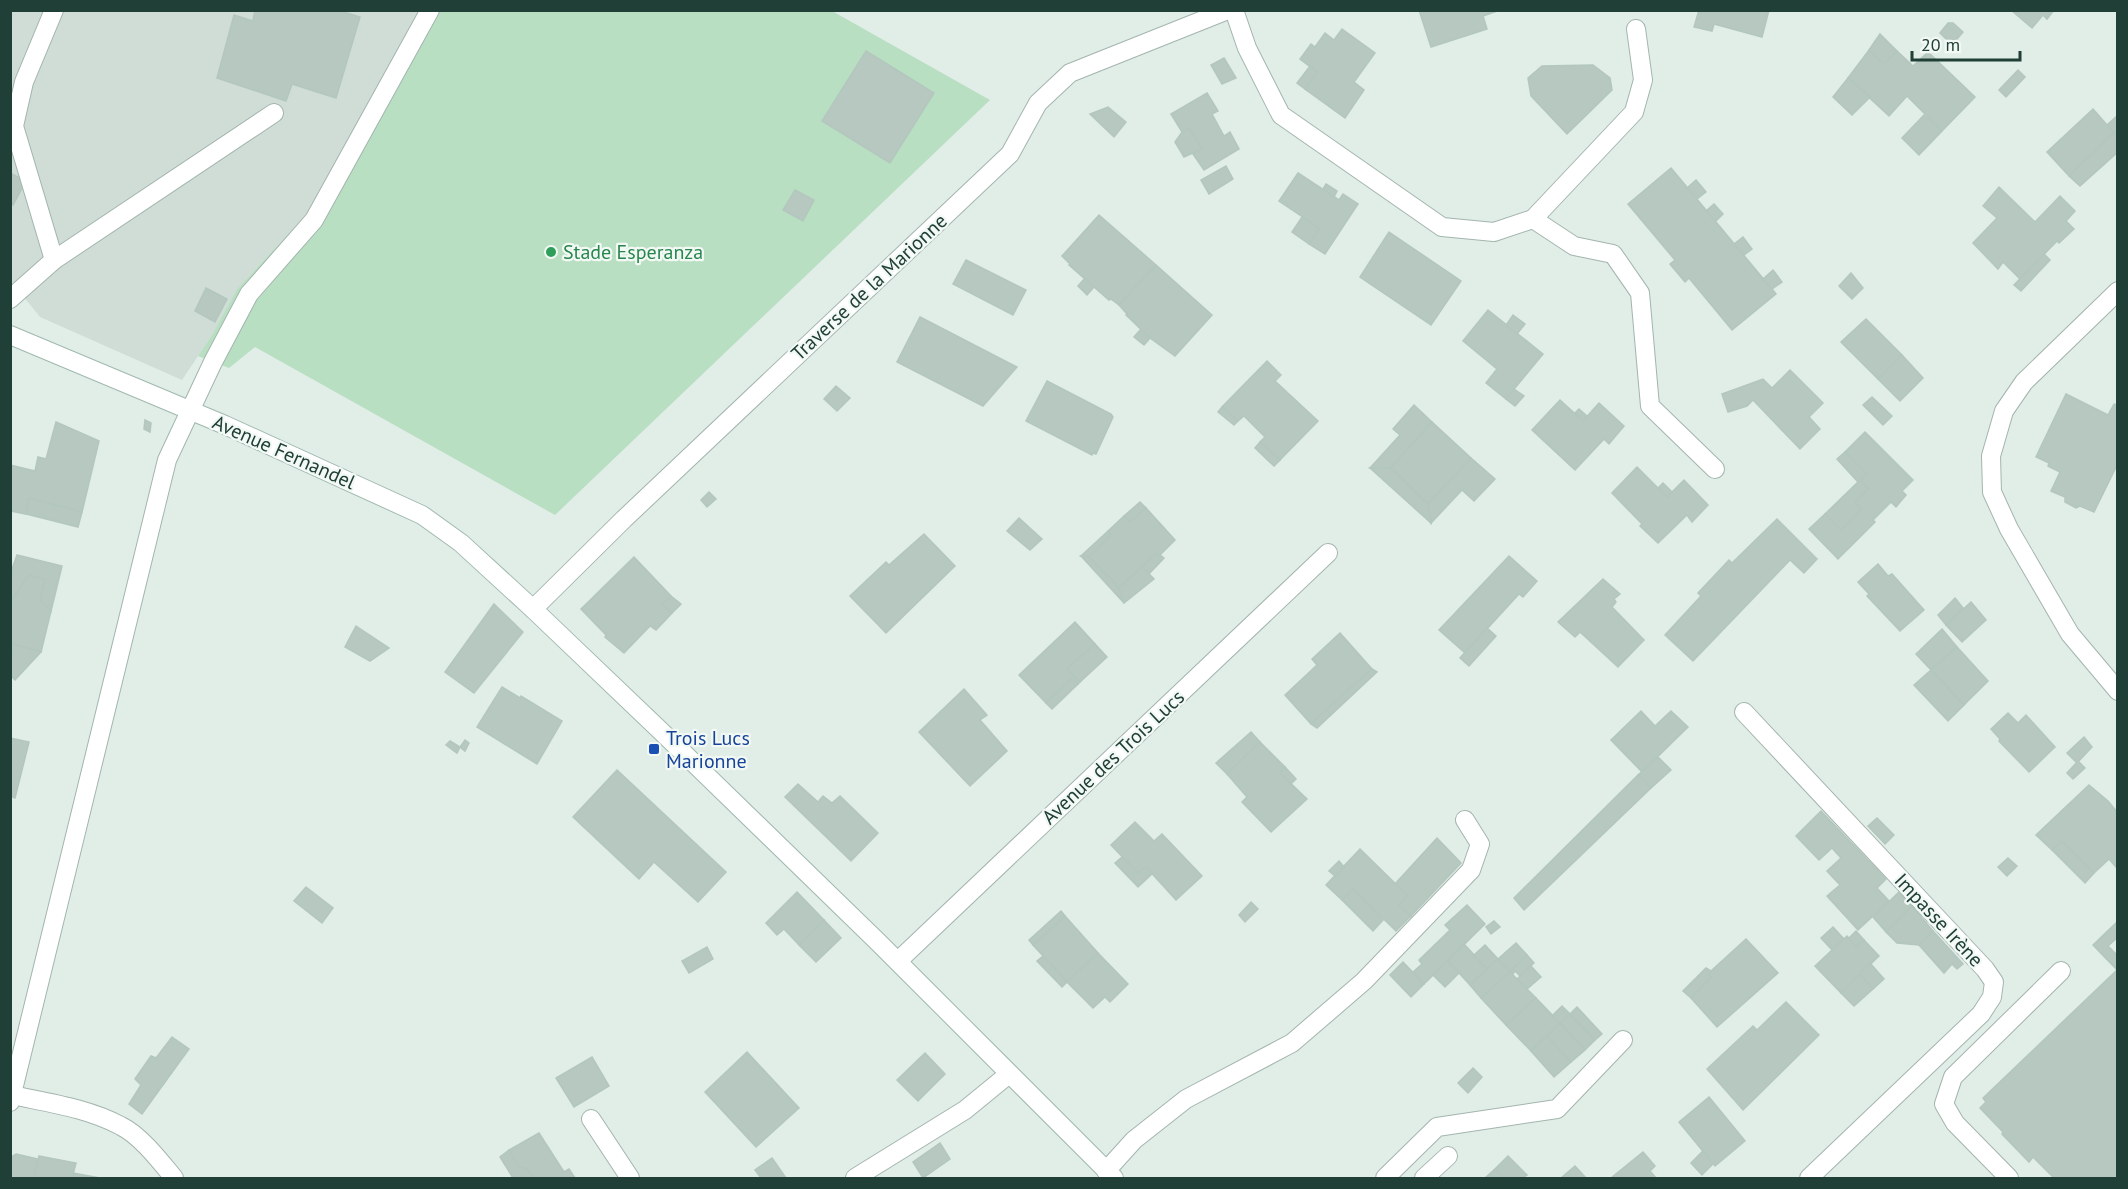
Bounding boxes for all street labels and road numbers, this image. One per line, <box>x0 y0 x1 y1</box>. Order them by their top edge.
street label: Traverse de la Marionne <box>786 208 952 366</box>
street label: Avenue Fernandel <box>209 409 360 495</box>
street label: Avenue des Trois Lucs <box>1036 684 1190 830</box>
street label: Impasse Irène <box>1889 868 1989 972</box>

